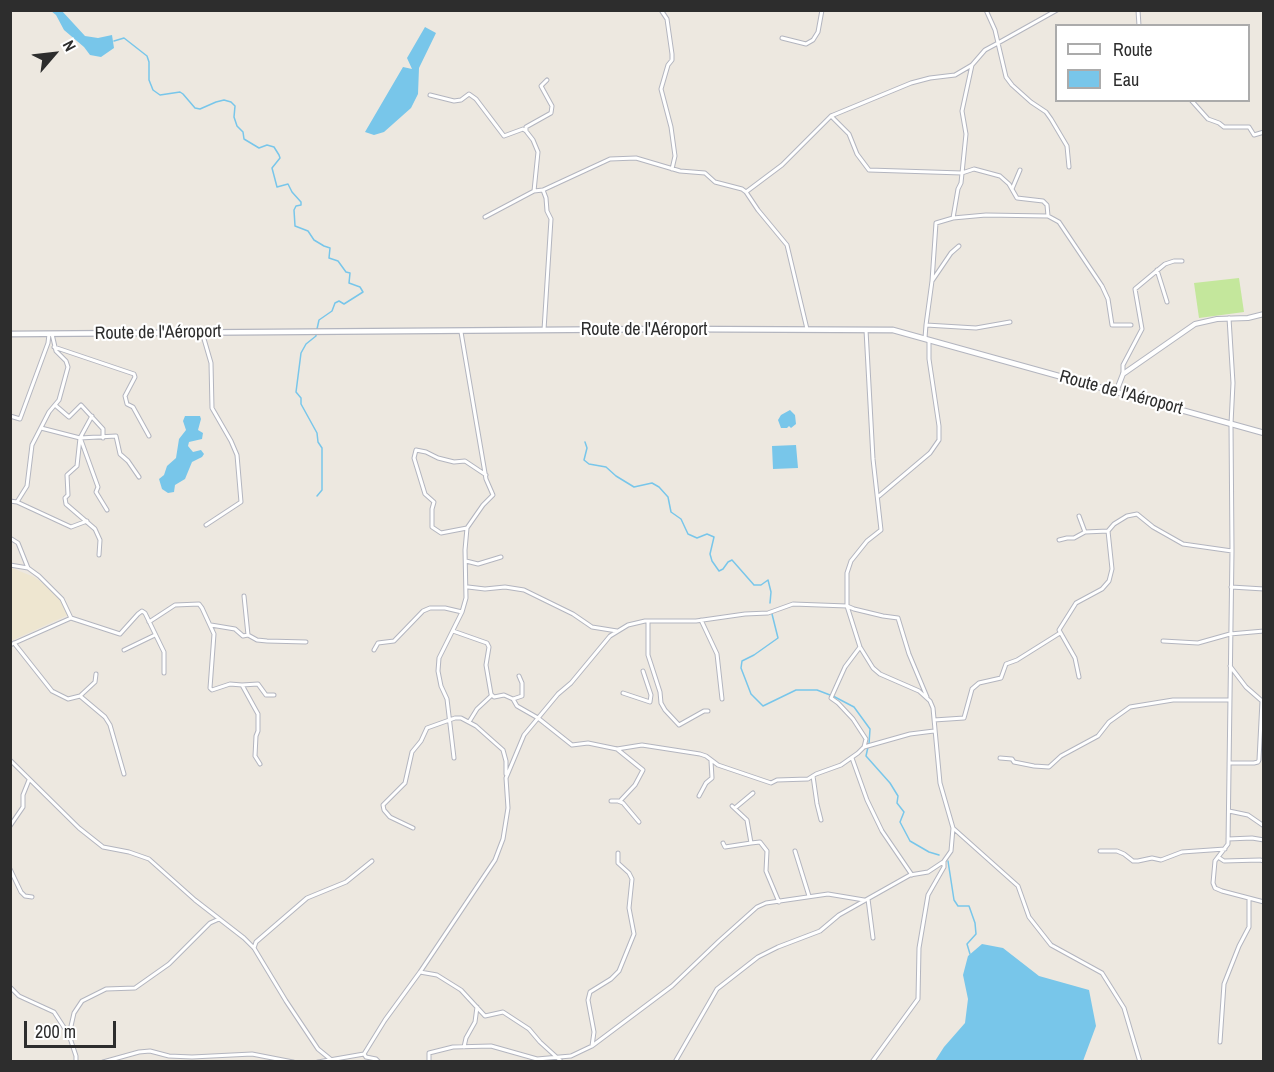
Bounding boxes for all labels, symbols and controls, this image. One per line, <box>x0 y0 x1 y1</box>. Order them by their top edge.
north arrow <box>24 24 84 84</box>
legend <box>1055 24 1250 102</box>
text: N <box>58 36 82 55</box>
text: Route <box>1113 37 1152 62</box>
text: Eau <box>1113 67 1139 92</box>
street label: Route de l'Aéroport <box>581 319 707 341</box>
street label: Route de l'Aéroport <box>94 321 222 345</box>
street label: Route de l'Aéroport <box>1057 366 1185 420</box>
scale bar <box>27 1009 118 1047</box>
text: 200 m <box>35 1019 76 1044</box>

